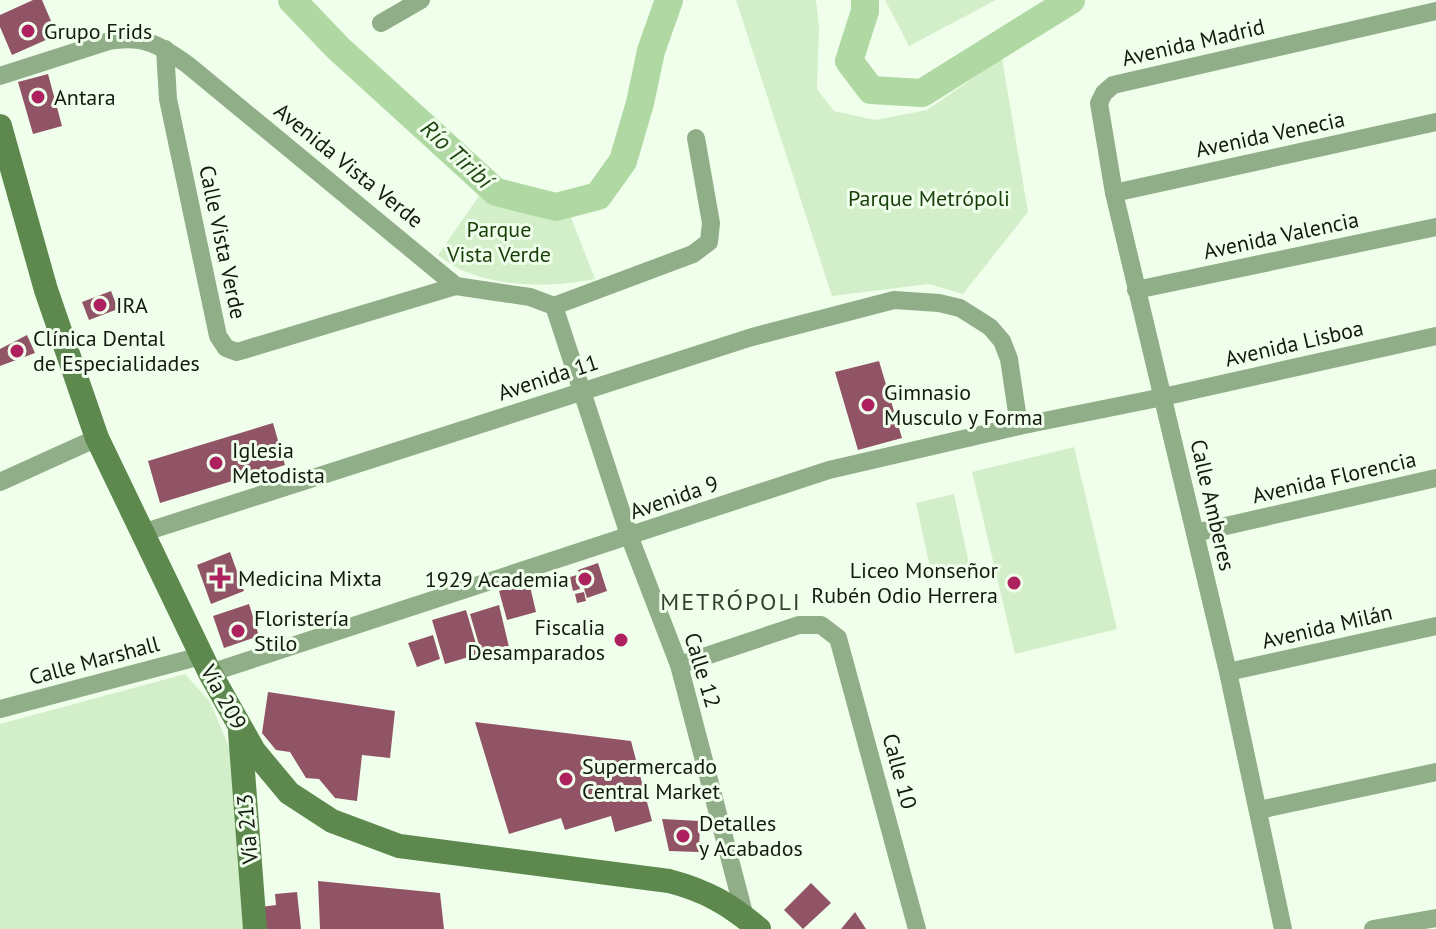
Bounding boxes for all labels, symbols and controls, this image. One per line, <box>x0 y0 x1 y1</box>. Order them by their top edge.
street label: Avenida Madrid <box>1119 12 1267 72</box>
place label: Grupo Frids <box>44 17 152 45</box>
marker: Grupo Frids <box>19 22 37 40</box>
place label: Antara <box>54 83 116 111</box>
marker: Antara <box>29 88 47 106</box>
street label: Avenida Vista Verde <box>269 96 429 234</box>
street label: Avenida Venecia <box>1193 105 1347 163</box>
water label: Río Tiribí <box>414 113 502 197</box>
street label: Calle Vista Verde <box>193 163 253 321</box>
park label: Parque Metrópoli <box>848 184 1010 212</box>
street label: Avenida Valencia <box>1201 205 1361 265</box>
park label: Parque Vista Verde <box>446 215 551 268</box>
place label: IRA <box>116 291 148 319</box>
marker: IRA <box>91 296 109 314</box>
street label: Avenida Lisboa <box>1222 313 1366 373</box>
place label: Clínica Dental de Especialidades <box>33 324 200 377</box>
marker: Clínica Dental de Especialidades <box>8 342 26 360</box>
street label: Avenida 11 <box>494 348 602 406</box>
place label: Gimnasio Musculo y Forma <box>884 378 1043 431</box>
marker: Gimnasio Musculo y Forma <box>859 396 877 414</box>
place label: Iglesia Metodista <box>232 436 325 489</box>
street label: Calle Amberes <box>1184 437 1242 573</box>
street label: Avenida Florencia <box>1249 445 1419 509</box>
marker: Iglesia Metodista <box>207 454 225 472</box>
street label: Avenida 9 <box>626 469 722 525</box>
place label: Liceo Monseñor Rubén Odio Herrera <box>811 556 999 609</box>
place label: Medicina Mixta <box>238 564 382 592</box>
place label: 1929 Academia <box>425 565 569 593</box>
marker: Medicina Mixta <box>209 567 231 589</box>
marker: 1929 Academia <box>576 570 594 588</box>
marker: Liceo Monseñor Rubén Odio Herrera <box>1005 574 1023 592</box>
district label: METRÓPOLI <box>660 586 802 617</box>
street label: Avenida Milán <box>1259 597 1395 655</box>
place label: Floristería Stilo <box>254 604 349 657</box>
place label: Fiscalia Desamparados <box>467 613 605 666</box>
marker: Floristería Stilo <box>229 622 247 640</box>
street label: Calle Marshall <box>26 629 163 691</box>
street label: Calle 12 <box>678 629 728 711</box>
marker: Fiscalia Desamparados <box>612 631 630 649</box>
street label: Vía 209 <box>194 659 253 734</box>
street label: Calle 10 <box>877 730 923 812</box>
place label: Supermercado Central Market <box>582 752 720 805</box>
marker: Supermercado Central Market <box>557 770 575 788</box>
street label: Vía 213 <box>230 793 264 866</box>
place label: Detalles y Acabados <box>699 809 803 862</box>
marker: Detalles y Acabados <box>674 827 692 845</box>

